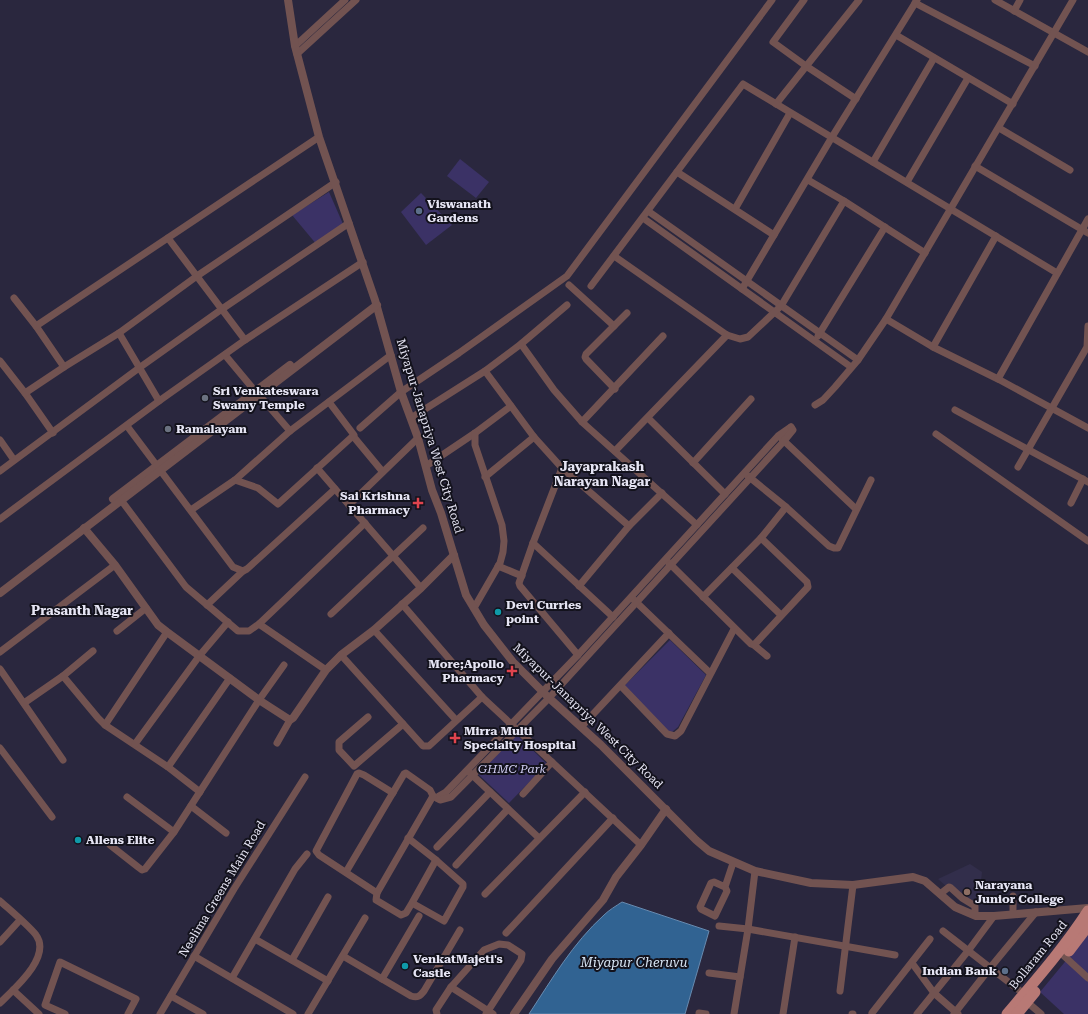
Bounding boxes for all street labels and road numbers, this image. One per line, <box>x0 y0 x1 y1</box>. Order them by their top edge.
street label: Miyapur-Janapriya West City Road <box>394 337 466 535</box>
street label: Miyapur-Janapriya West City Road <box>510 641 666 792</box>
street label: Neelima Greens Main Road <box>176 818 268 960</box>
street label: Bollaram Road <box>1006 918 1070 992</box>

